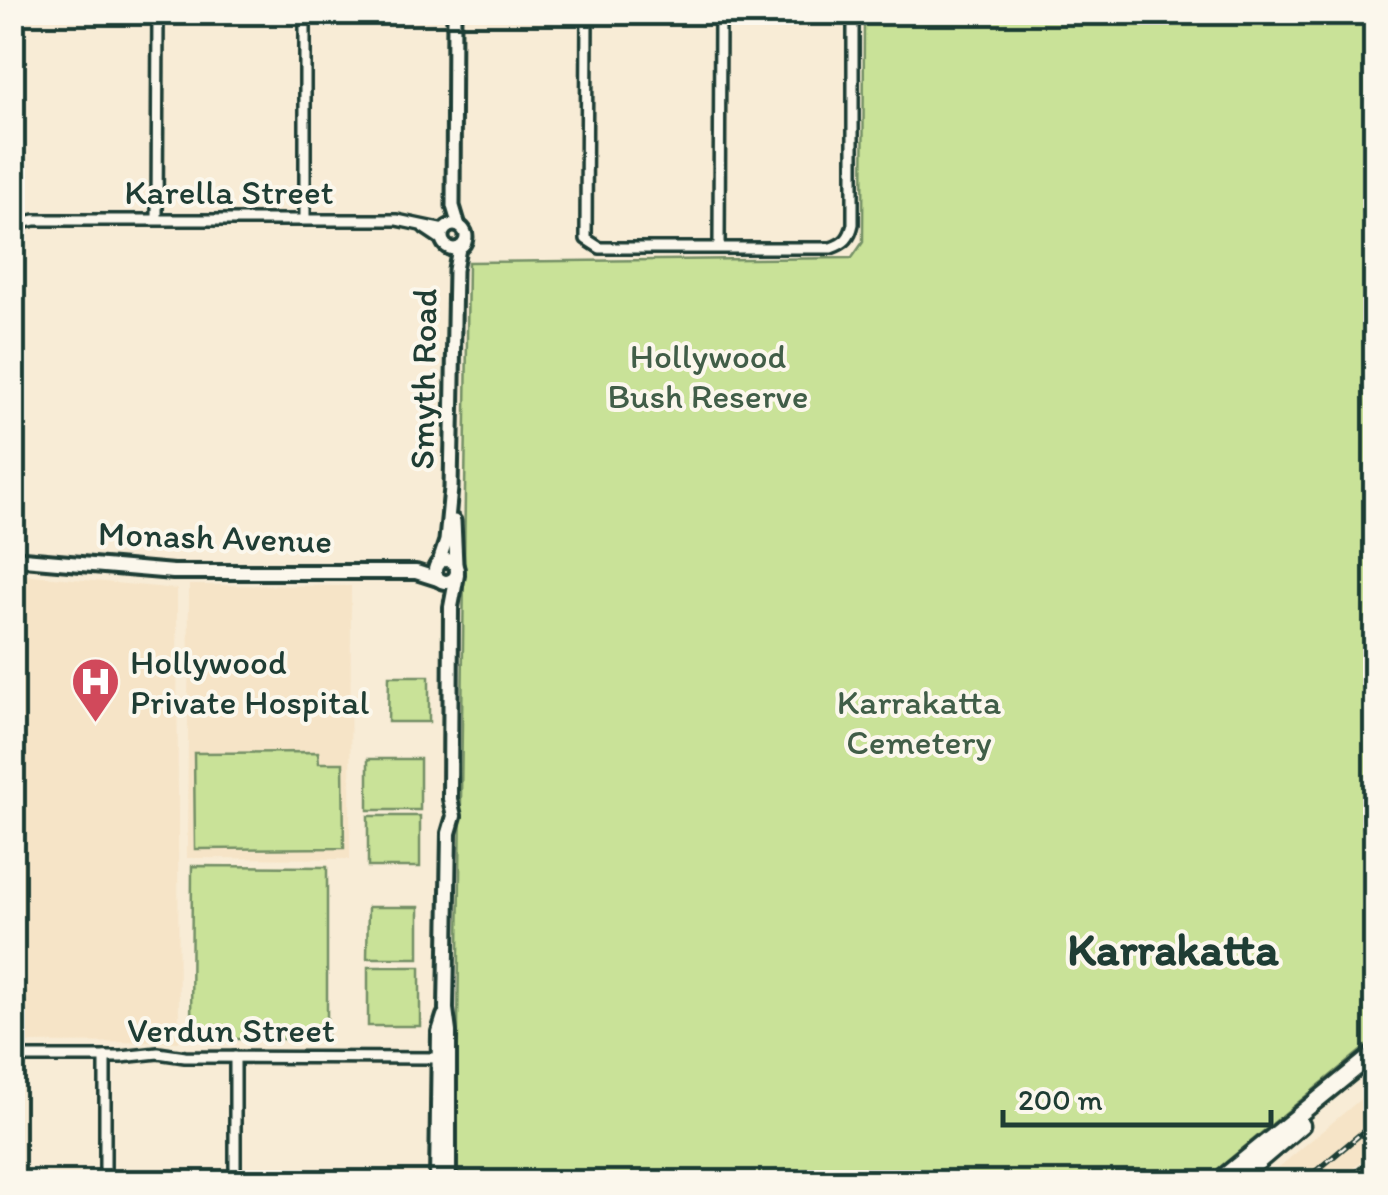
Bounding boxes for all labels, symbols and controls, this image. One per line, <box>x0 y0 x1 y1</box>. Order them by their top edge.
street label: Karella Street <box>124 171 334 213</box>
street label: Smyth Road <box>400 288 446 470</box>
park label: Hollywood Bush Reserve <box>607 335 809 417</box>
street label: Monash Avenue <box>97 512 333 562</box>
place label: Hollywood Private Hospital <box>130 641 369 723</box>
hospital icon: Hollywood Private Hospital <box>69 656 121 724</box>
park label: Karrakatta Cemetery <box>837 681 1001 763</box>
district label: Karrakatta <box>1067 922 1279 976</box>
street label: Verdun Street <box>127 1009 335 1051</box>
scale bar <box>1003 1065 1270 1127</box>
text: 200 m <box>1018 1081 1103 1118</box>

